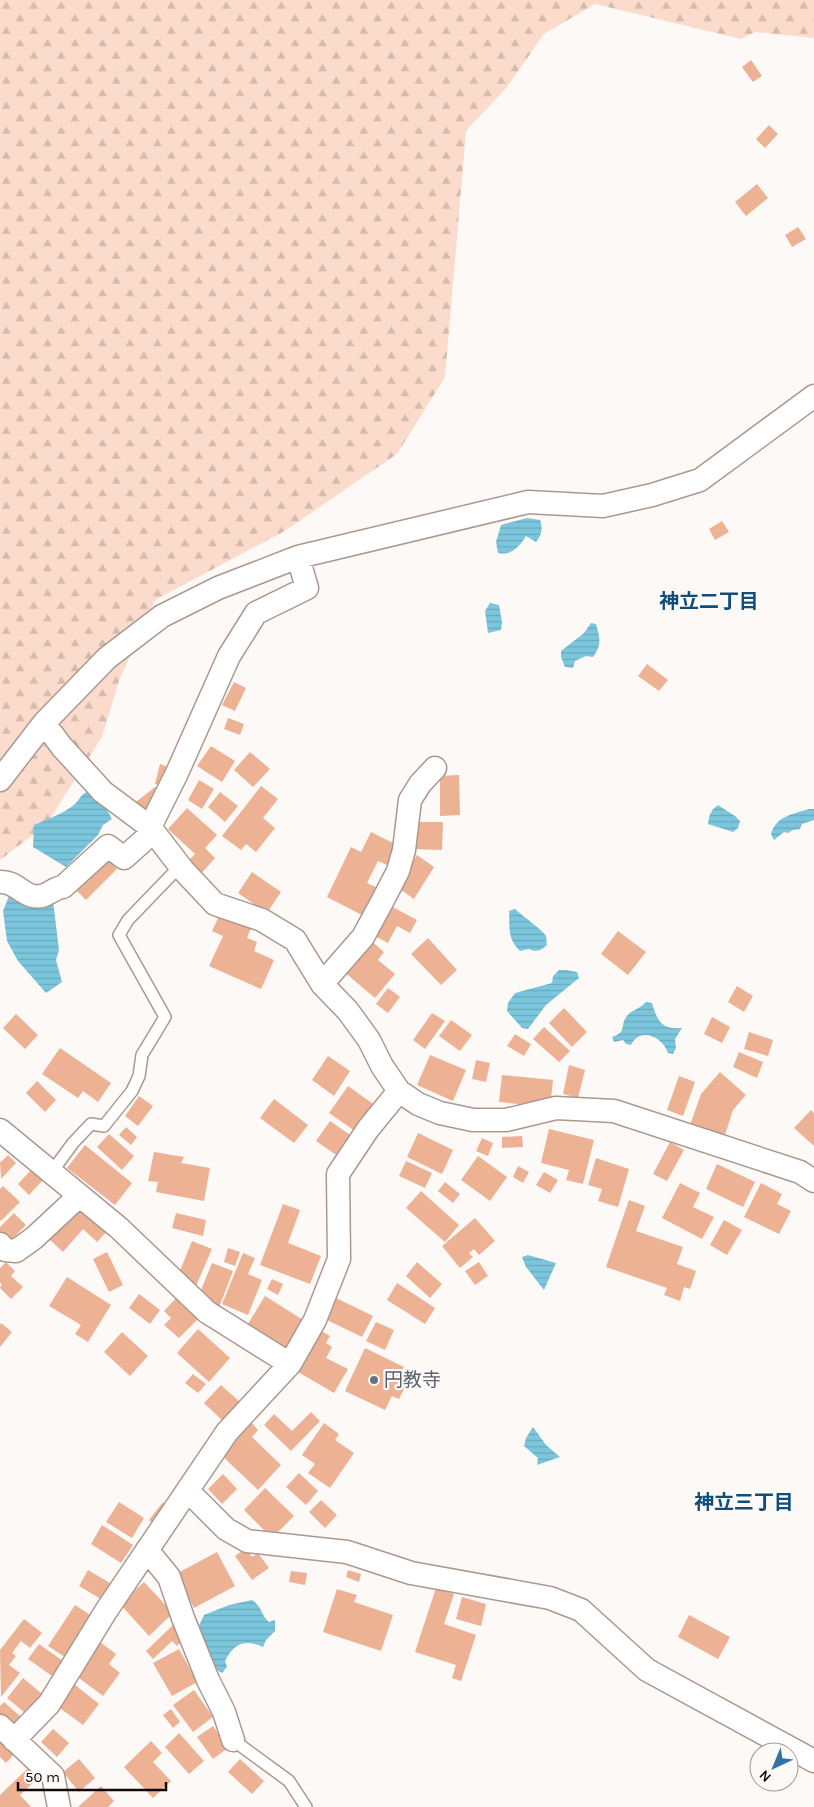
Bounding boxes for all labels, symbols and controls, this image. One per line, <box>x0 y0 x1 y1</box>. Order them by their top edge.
district label: 神立二丁目 <box>659 590 759 613</box>
place label: 円教寺 <box>384 1369 441 1391</box>
marker: 円教寺 <box>368 1374 380 1386</box>
district label: 神立三丁目 <box>694 1491 794 1514</box>
north arrow <box>749 1742 799 1792</box>
scale bar <box>18 1760 165 1792</box>
text: N <box>756 1766 775 1786</box>
text: 50 m <box>25 1768 60 1786</box>

